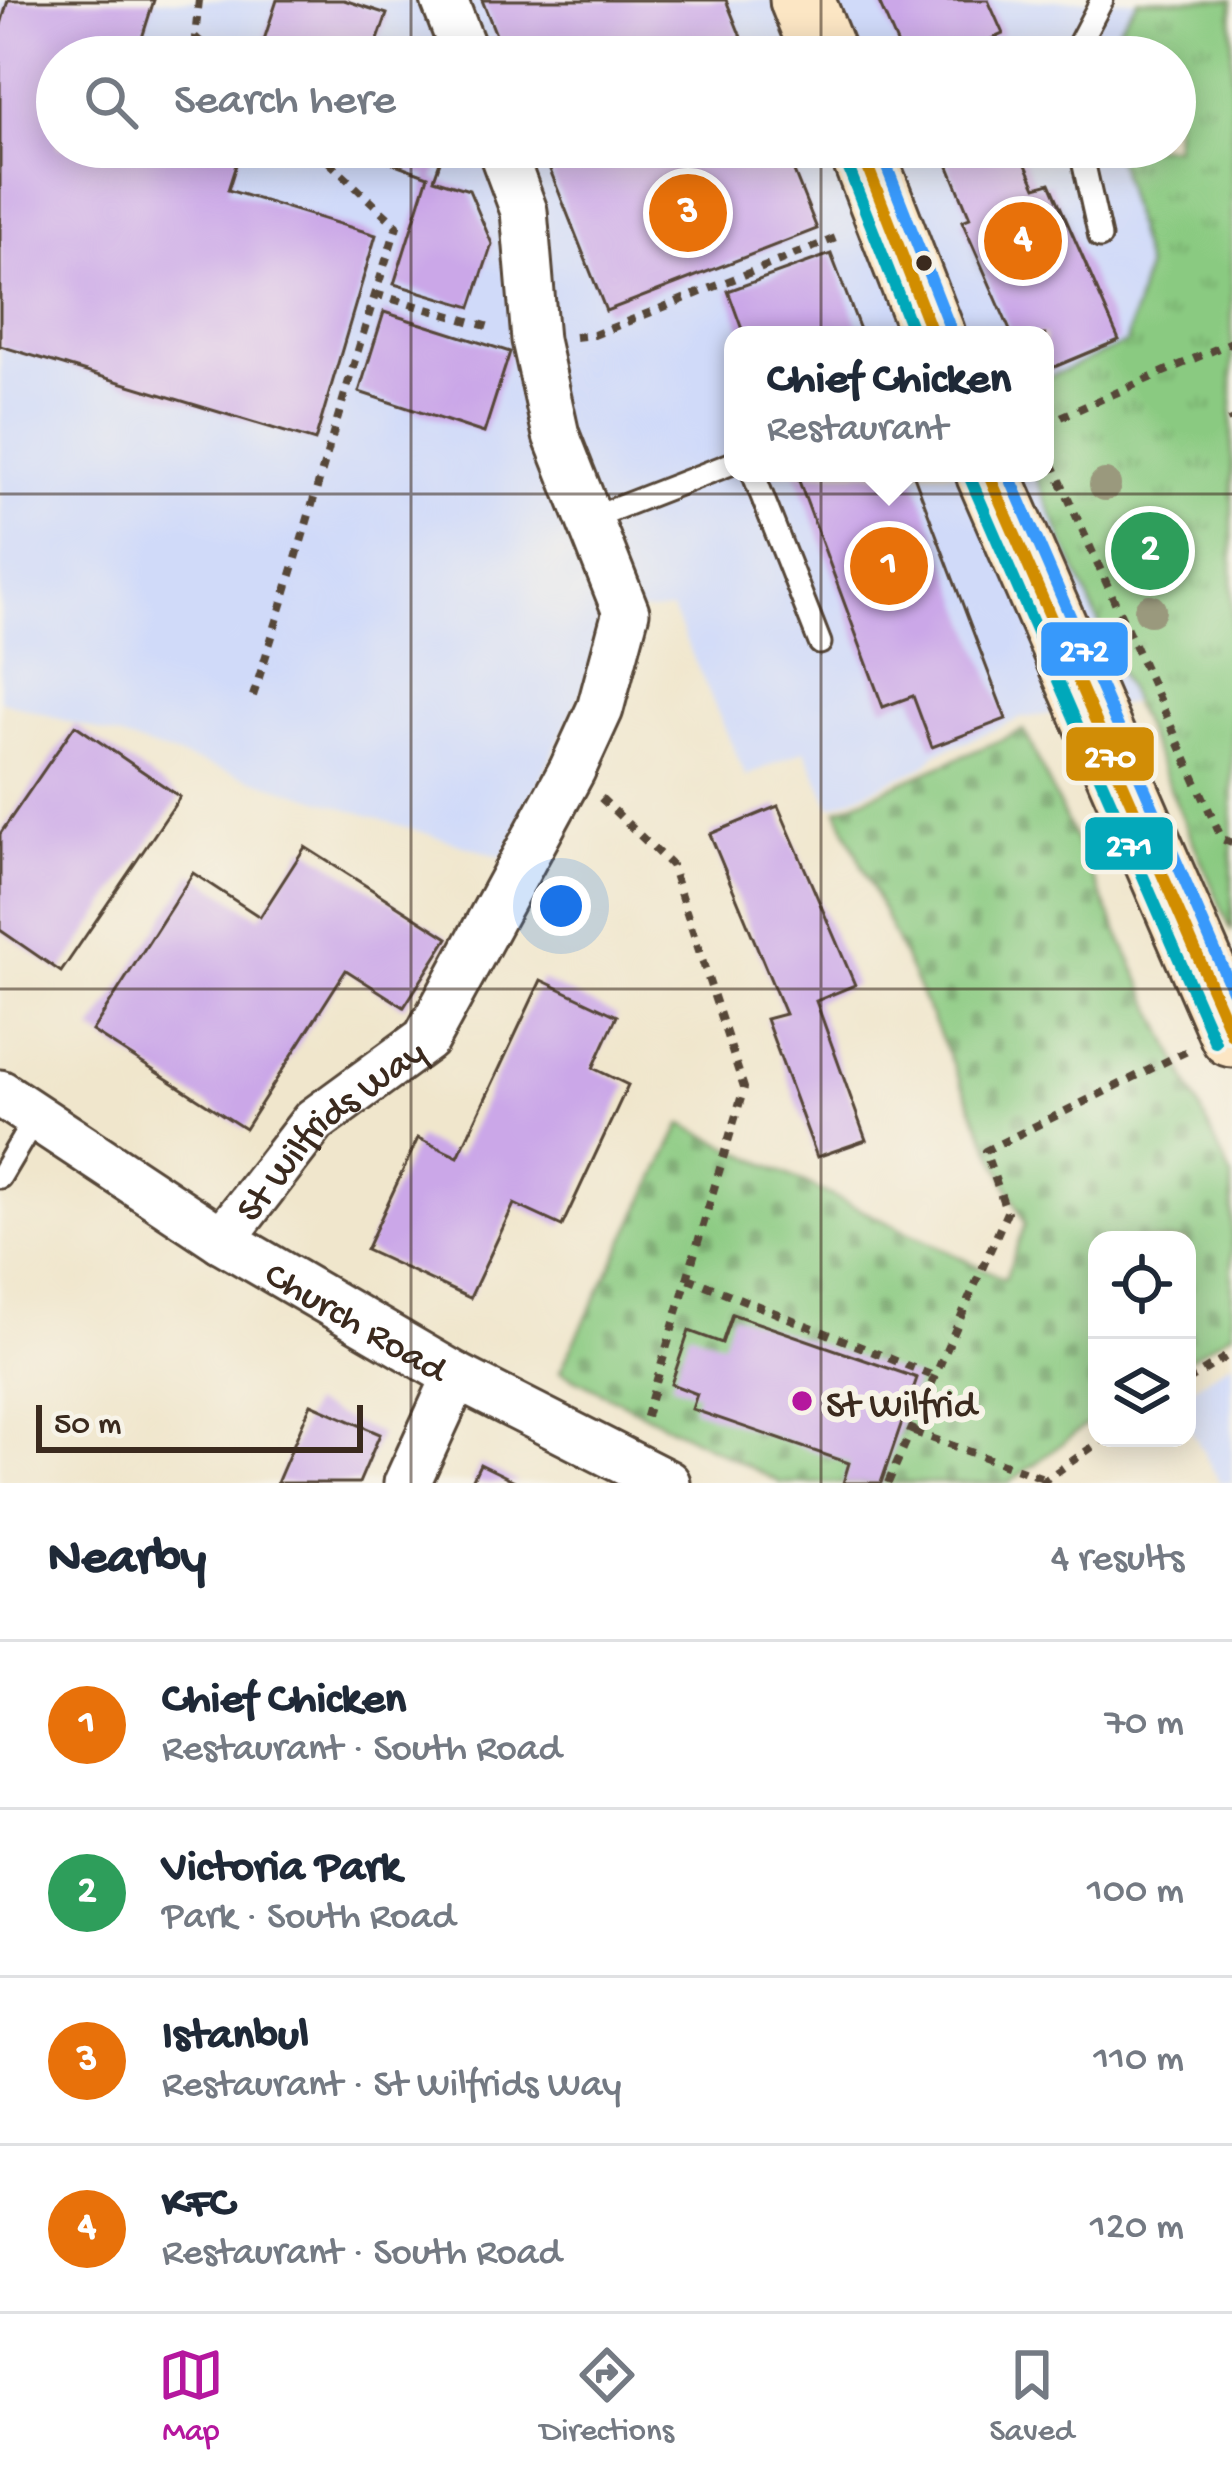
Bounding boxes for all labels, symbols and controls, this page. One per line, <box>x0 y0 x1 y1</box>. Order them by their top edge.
search box <box>36 36 1196 168</box>
icon: search <box>78 69 144 135</box>
text: Search here <box>174 76 396 129</box>
pin: 3 <box>649 168 727 258</box>
pin: 4 <box>984 196 1062 286</box>
unlabelled marker <box>913 252 935 274</box>
popup <box>724 326 1054 482</box>
text: Chief Chicken <box>767 355 1011 408</box>
text: Restaurant <box>767 408 948 454</box>
pin: 2 <box>1111 506 1189 596</box>
pin: 1 <box>850 521 928 611</box>
line badge: 272 <box>1039 620 1130 678</box>
text: 272 <box>1059 635 1109 673</box>
line badge: 270 <box>1064 725 1156 783</box>
text: 270 <box>1084 741 1136 779</box>
line badge: 271 <box>1083 815 1175 872</box>
text: 271 <box>1106 830 1152 868</box>
your location <box>531 876 591 936</box>
street label: St Wilfrids Way <box>229 1031 436 1233</box>
map controls <box>1088 1231 1196 1447</box>
button: locate <box>1088 1231 1196 1339</box>
street label: Church Road <box>255 1254 456 1397</box>
button: layers <box>1088 1339 1196 1447</box>
place label: St Wilfrid <box>826 1385 980 1431</box>
marker: St Wilfrid <box>789 1388 815 1414</box>
scale bar <box>36 1399 363 1452</box>
text: 50 m <box>54 1407 121 1445</box>
text: Nearby <box>48 1531 206 1591</box>
text: 4 results <box>1051 1538 1184 1584</box>
text: Chief Chicken <box>162 1675 406 1728</box>
text: 1 <box>79 1702 95 1748</box>
text: 70 m <box>1105 1702 1184 1748</box>
text: Restaurant · South Road <box>162 1728 561 1774</box>
text: Victoria Park <box>162 1843 401 1896</box>
text: 2 <box>77 1870 97 1916</box>
text: 100 m <box>1087 1870 1184 1916</box>
text: Park · South Road <box>162 1896 455 1942</box>
text: Istanbul <box>162 2011 309 2064</box>
text: 3 <box>77 2038 97 2084</box>
text: 110 m <box>1093 2038 1184 2084</box>
text: Restaurant · St Wilfrids Way <box>162 2064 622 2110</box>
text: KFC <box>162 2179 234 2232</box>
text: 4 <box>78 2206 96 2252</box>
text: 120 m <box>1090 2206 1184 2252</box>
text: Restaurant · South Road <box>162 2232 561 2278</box>
tab: Map <box>158 2342 224 2452</box>
tab: Directions <box>540 2342 674 2452</box>
tab: Saved <box>990 2342 1074 2452</box>

